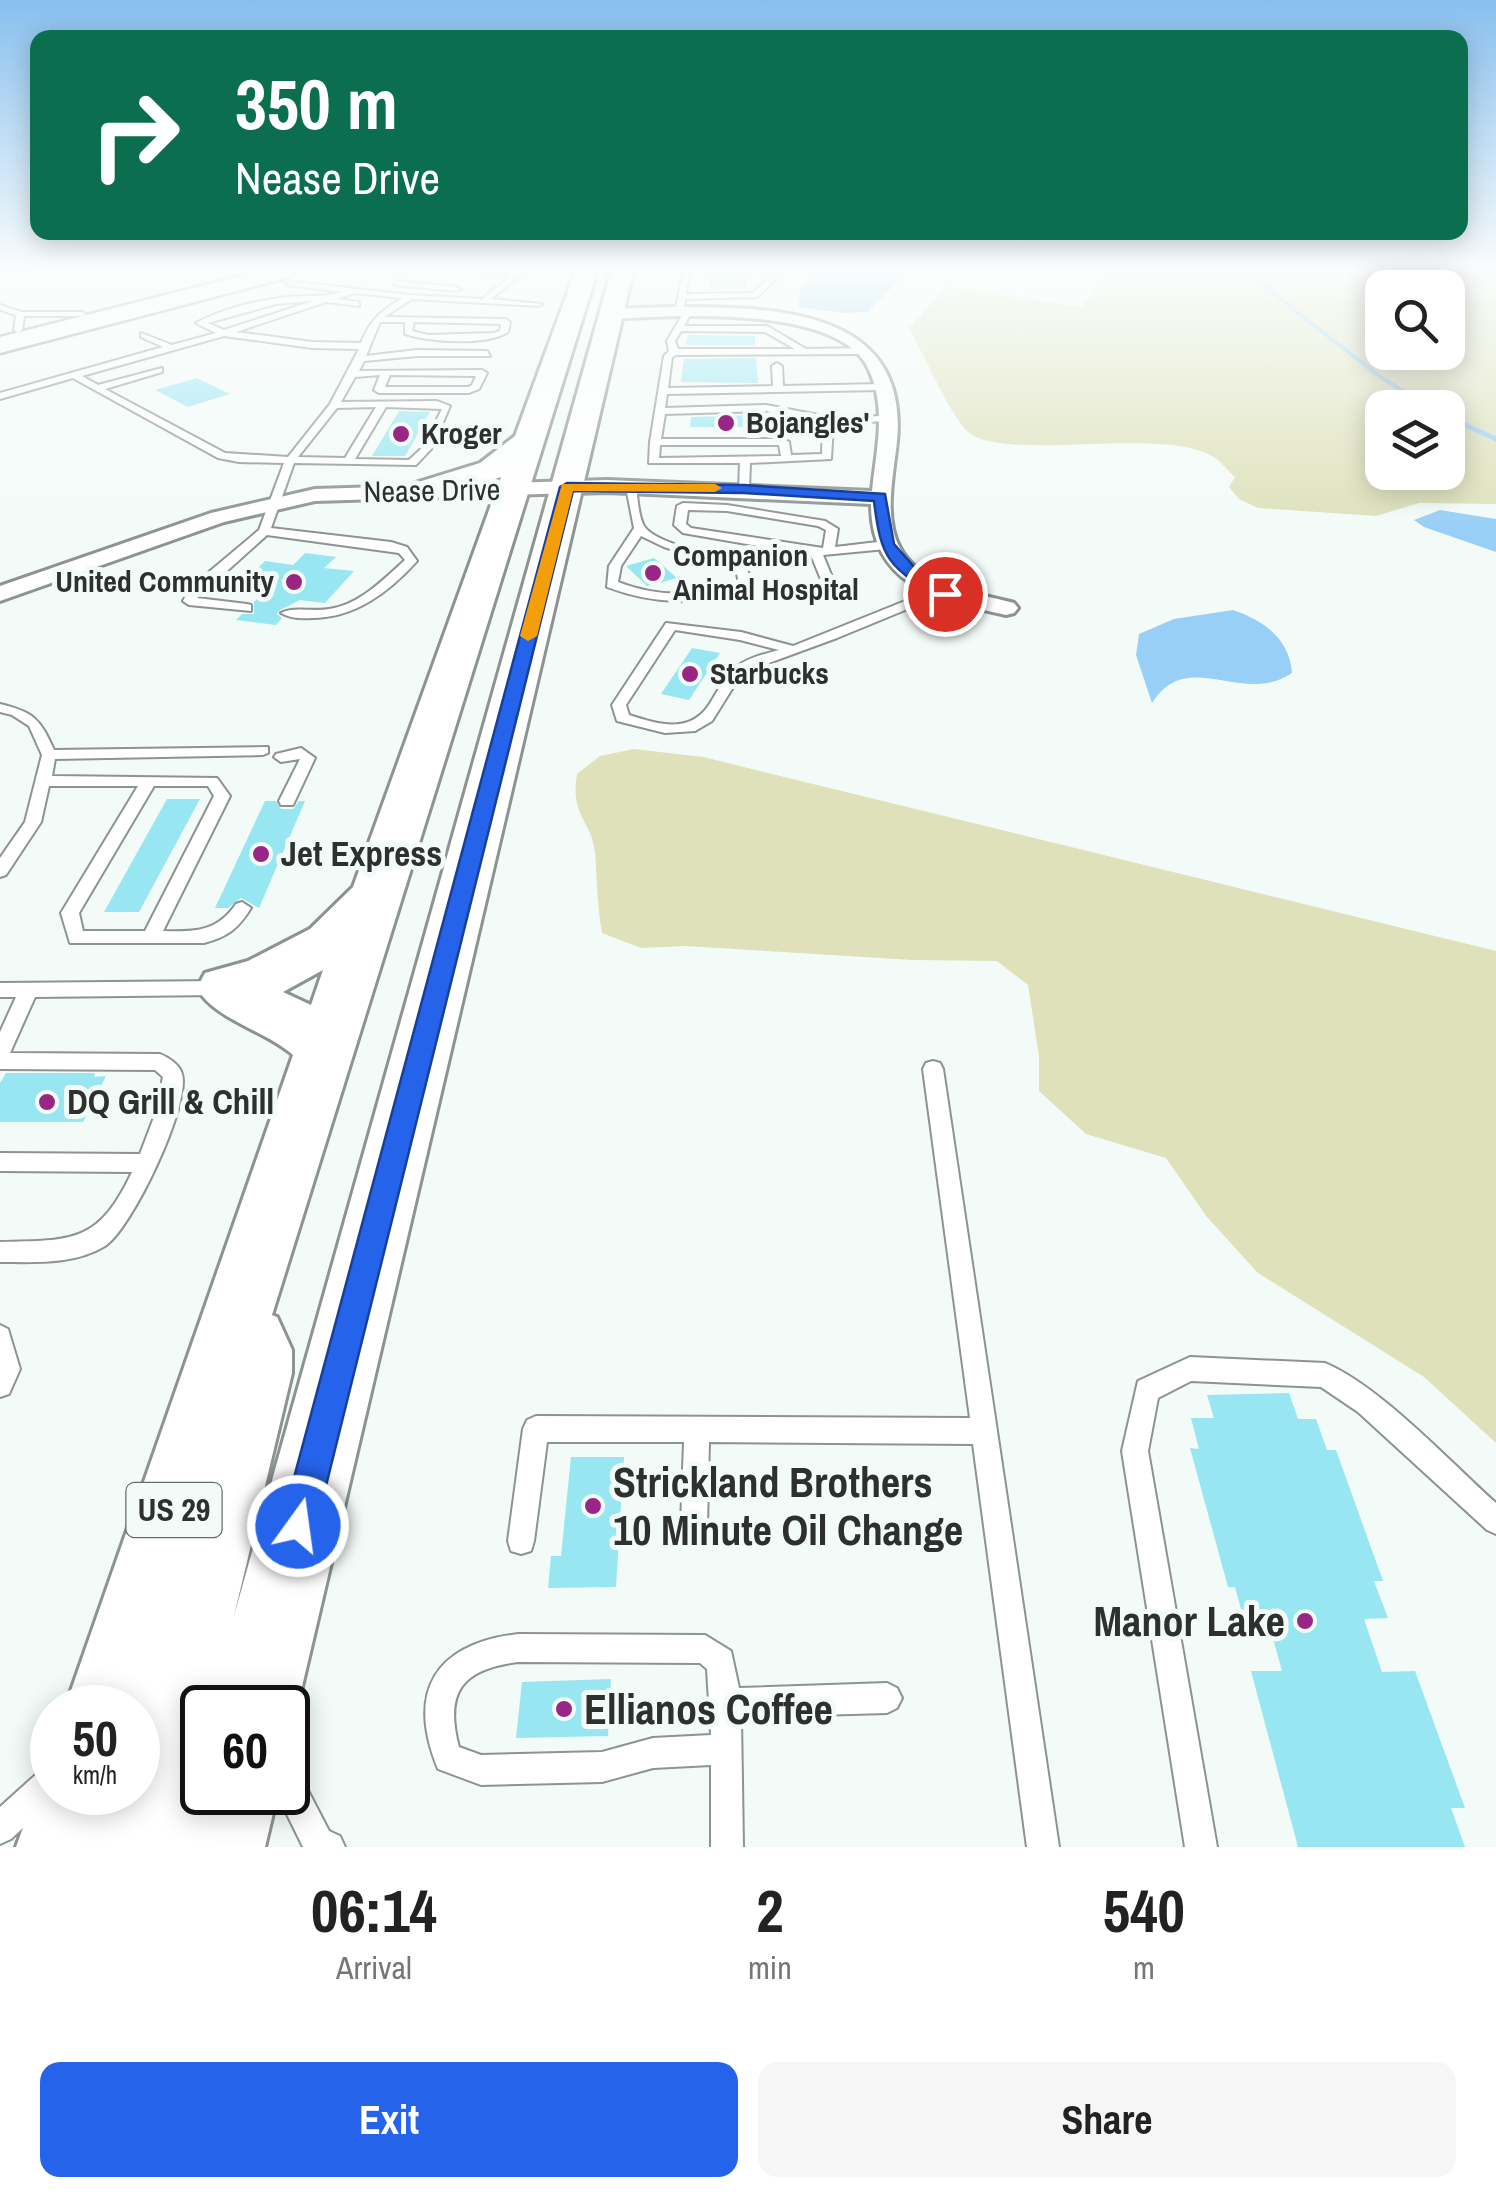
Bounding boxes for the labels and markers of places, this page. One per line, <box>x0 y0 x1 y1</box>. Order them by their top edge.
place label: Bojangles' <box>746 402 869 442</box>
marker: Bojangles' <box>715 412 737 434</box>
place label: Kroger <box>421 413 502 453</box>
marker: Kroger <box>390 423 412 445</box>
place label: Companion Animal Hospital <box>673 535 859 609</box>
pin <box>903 552 988 637</box>
place label: United Community <box>55 561 274 601</box>
marker: Companion Animal Hospital <box>642 562 664 584</box>
marker: United Community <box>283 571 305 593</box>
place label: Starbucks <box>710 653 829 693</box>
marker: Starbucks <box>679 663 701 685</box>
place label: Jet Express <box>281 830 442 877</box>
marker: Jet Express <box>250 843 272 865</box>
place label: DQ Grill & Chill <box>67 1078 274 1125</box>
marker: DQ Grill & Chill <box>36 1091 58 1113</box>
place label: Strickland Brothers 10 Minute Oil Change <box>613 1454 963 1558</box>
marker: Strickland Brothers 10 Minute Oil Change <box>582 1495 604 1517</box>
place label: Manor Lake <box>1094 1593 1285 1649</box>
marker: Manor Lake <box>1294 1610 1316 1632</box>
place label: Ellianos Coffee <box>584 1681 833 1737</box>
marker: Ellianos Coffee <box>553 1698 575 1720</box>

